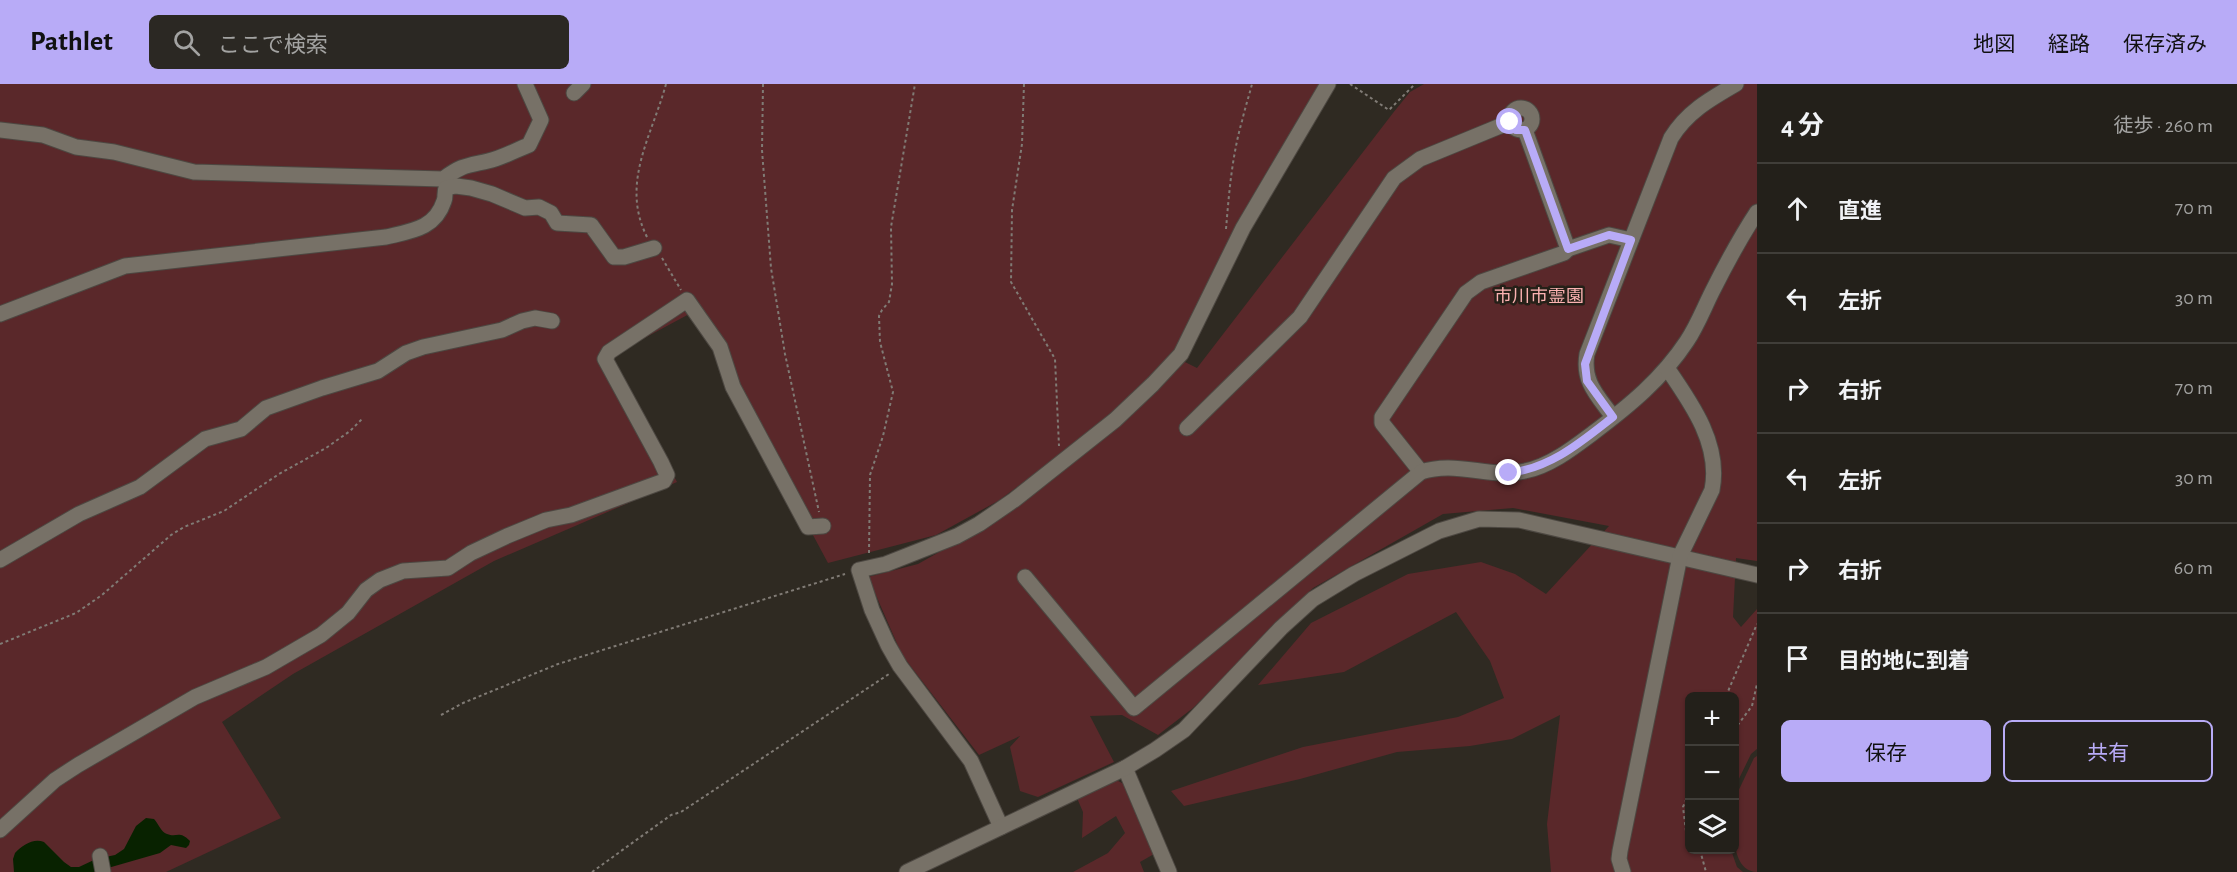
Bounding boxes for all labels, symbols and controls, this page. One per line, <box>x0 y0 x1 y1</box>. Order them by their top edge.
search box <box>149 15 569 69</box>
icon: search <box>170 26 203 59</box>
text: Pathlet <box>30 28 113 56</box>
text: ここで検索 <box>218 34 328 56</box>
text: 地図 <box>1973 34 2015 55</box>
text: 経路 <box>2048 34 2090 55</box>
text: 保存済み <box>2123 34 2207 55</box>
route start <box>1496 108 1522 134</box>
text: 4 分 <box>1781 113 1824 139</box>
text: 徒歩 · 260 m <box>2113 116 2213 136</box>
icon: ahead <box>1781 192 1814 225</box>
text: 70 m <box>2175 198 2213 218</box>
text: 直進 <box>1838 200 1882 222</box>
icon: left <box>1781 282 1814 315</box>
park label: 市川市霊園 <box>1494 287 1584 306</box>
text: 30 m <box>2175 288 2213 308</box>
text: 左折 <box>1838 290 1882 312</box>
icon: right <box>1781 372 1814 405</box>
text: 70 m <box>2175 378 2213 398</box>
text: 右折 <box>1838 380 1882 402</box>
route end <box>1495 459 1521 485</box>
icon: left <box>1781 462 1814 495</box>
text: 30 m <box>2175 468 2213 488</box>
text: 左折 <box>1838 470 1882 492</box>
icon: right <box>1781 552 1814 585</box>
text: 60 m <box>2174 558 2213 578</box>
text: 右折 <box>1838 560 1882 582</box>
icon: arrive <box>1781 642 1814 675</box>
text: 目的地に到着 <box>1838 650 1970 672</box>
map controls <box>1685 692 1739 854</box>
button: + <box>1685 692 1739 746</box>
button: 保存 <box>1781 720 1991 782</box>
button: 共有 <box>2003 720 2213 782</box>
button: − <box>1685 746 1739 800</box>
button: layers <box>1685 800 1739 854</box>

